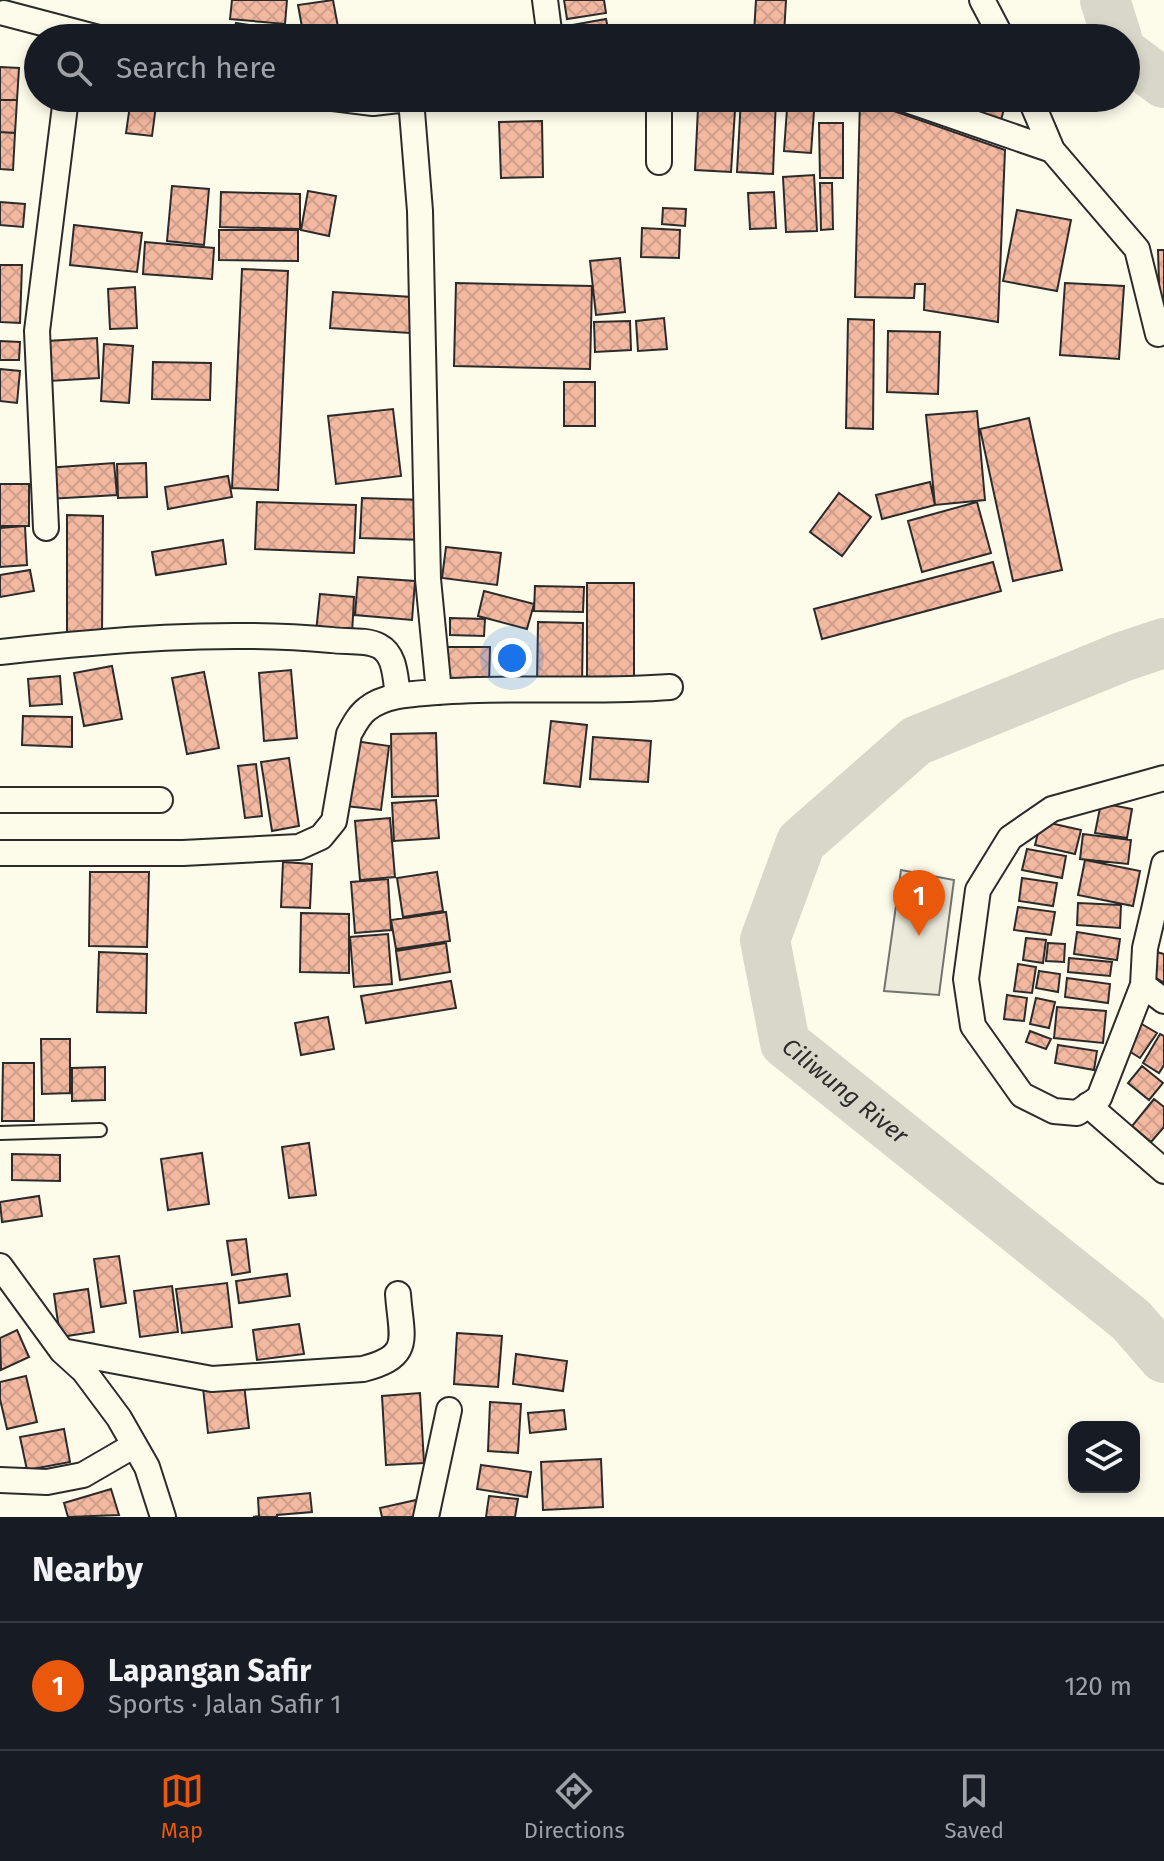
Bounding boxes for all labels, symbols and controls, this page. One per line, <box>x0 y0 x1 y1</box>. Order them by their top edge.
search box <box>24 24 1140 112</box>
icon: search <box>52 46 96 90</box>
text: Search here <box>116 50 276 86</box>
your location <box>492 638 532 678</box>
pin: 1 <box>893 870 945 936</box>
water label: Ciliwung River <box>777 1032 914 1150</box>
map controls <box>1068 1421 1140 1493</box>
button: layers <box>1068 1421 1140 1493</box>
text: Nearby <box>32 1549 143 1590</box>
text: Lapangan Safir <box>108 1653 311 1689</box>
text: 1 <box>52 1671 64 1702</box>
text: 120 m <box>1064 1671 1132 1702</box>
text: Sports · Jalan Safir 1 <box>108 1689 341 1720</box>
tab: Map <box>160 1769 204 1844</box>
tab: Directions <box>524 1769 625 1844</box>
tab: Saved <box>945 1769 1004 1844</box>

